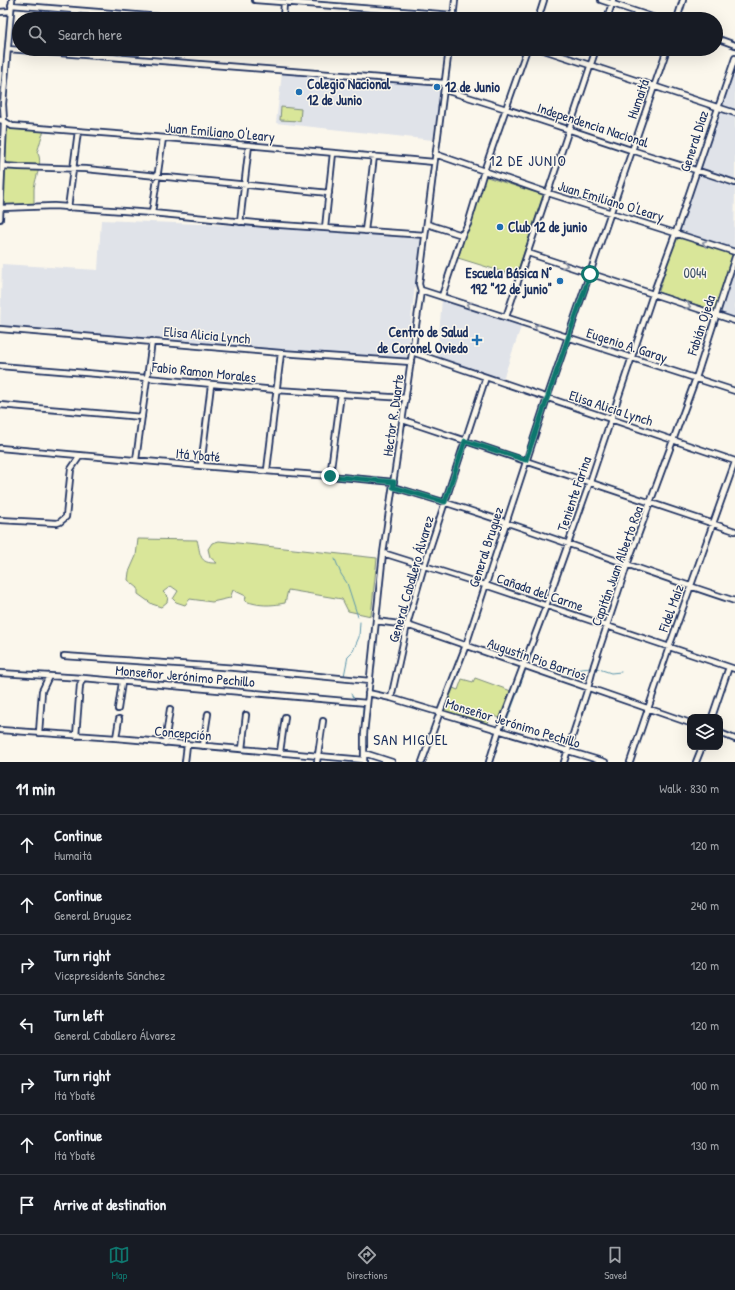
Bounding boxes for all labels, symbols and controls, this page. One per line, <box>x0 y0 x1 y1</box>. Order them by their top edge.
search box <box>12 12 723 56</box>
icon: search <box>26 23 48 45</box>
text: Search here <box>58 24 122 45</box>
place label: Colegio Nacional 12 de Junio <box>307 74 391 109</box>
street label: Humaitá <box>622 76 653 121</box>
place label: 12 de Junio <box>445 77 500 96</box>
marker: 12 de Junio <box>432 82 442 92</box>
marker: Colegio Nacional 12 de Junio <box>294 87 304 97</box>
street label: Independencia Nacional <box>535 98 651 152</box>
street label: General Díaz <box>675 108 712 174</box>
street label: Juan Emiliano O'Leary <box>164 117 276 147</box>
district label: 12 DE JUNIO <box>489 150 567 171</box>
street label: Juan Emiliano O'Leary <box>556 175 667 227</box>
place label: Club 12 de junio <box>508 217 587 237</box>
marker: Club 12 de junio <box>495 222 505 232</box>
one-way arrow <box>702 239 709 248</box>
one-way arrow <box>561 261 568 269</box>
place label: Escuela Básica N° 192 "12 de junio" <box>465 263 553 299</box>
park label: 0044 <box>683 263 707 282</box>
route start <box>581 265 599 283</box>
marker: Escuela Básica N° 192 "12 de junio" <box>555 276 565 286</box>
street label: Fabián Ojeda <box>682 292 720 359</box>
one-way arrow <box>466 301 473 310</box>
one-way arrow <box>685 301 692 310</box>
street label: Elisa Alicia Lynch <box>163 321 251 349</box>
place label: Centro de Salud de Coronel Oviedo <box>377 322 469 357</box>
one-way arrow <box>534 323 541 332</box>
street label: Eugenio A. Garay <box>584 323 670 368</box>
marker: Centro de Salud de Coronel Oviedo <box>471 334 483 346</box>
street label: Fabio Ramon Morales <box>150 356 257 386</box>
street label: Hector R. Duarte <box>377 372 408 457</box>
street label: Elisa Alicia Lynch <box>567 385 656 431</box>
street label: Itá Ybaté <box>175 443 222 466</box>
street label: Teniente Farina <box>552 453 595 534</box>
route end <box>321 467 339 485</box>
street label: Capitán Juan Alberto Roa <box>586 503 648 629</box>
street label: General Bruguez <box>464 504 508 590</box>
street label: General Caballero Álvarez <box>383 513 438 644</box>
street label: Cañada del Carme <box>494 568 587 615</box>
street label: Fidel Maíz <box>653 581 688 635</box>
street label: Augustín Pio Barrios <box>485 633 589 685</box>
street label: Monseñor Jerónimo Pechillo <box>115 660 256 691</box>
street label: Monseñor Jerónimo Pechillo <box>443 693 583 752</box>
map controls <box>687 714 723 750</box>
button: layers <box>687 714 723 750</box>
street label: Concepción <box>154 721 212 745</box>
district label: SAN MIGUEL <box>373 729 449 750</box>
text: 11 min <box>16 777 55 800</box>
text: Walk · 830 m <box>659 779 719 797</box>
text: Continue <box>54 825 102 846</box>
icon: ahead <box>16 834 38 856</box>
text: 120 m <box>691 836 719 854</box>
text: Humaitá <box>54 846 92 864</box>
text: Continue <box>54 885 102 906</box>
icon: ahead <box>16 894 38 916</box>
text: 240 m <box>690 896 719 914</box>
text: General Bruguez <box>54 906 132 924</box>
text: Turn right <box>54 945 110 966</box>
icon: right <box>16 954 38 976</box>
text: 120 m <box>691 956 719 974</box>
text: Vicepresidente Sánchez <box>54 966 165 984</box>
text: Turn left <box>54 1005 104 1026</box>
icon: left <box>16 1014 38 1036</box>
text: 120 m <box>691 1016 719 1034</box>
text: General Caballero Álvarez <box>54 1026 176 1044</box>
text: Turn right <box>54 1065 110 1086</box>
icon: right <box>16 1074 38 1096</box>
text: 100 m <box>691 1076 719 1094</box>
text: Itá Ybaté <box>54 1086 95 1104</box>
text: Continue <box>54 1125 102 1146</box>
icon: ahead <box>16 1134 38 1156</box>
text: 130 m <box>691 1136 719 1154</box>
text: Itá Ybaté <box>54 1146 95 1164</box>
icon: arrive <box>16 1194 38 1216</box>
text: Arrive at destination <box>54 1194 166 1215</box>
tab: Map <box>108 1244 130 1282</box>
tab: Directions <box>347 1244 388 1282</box>
tab: Saved <box>604 1244 627 1282</box>

